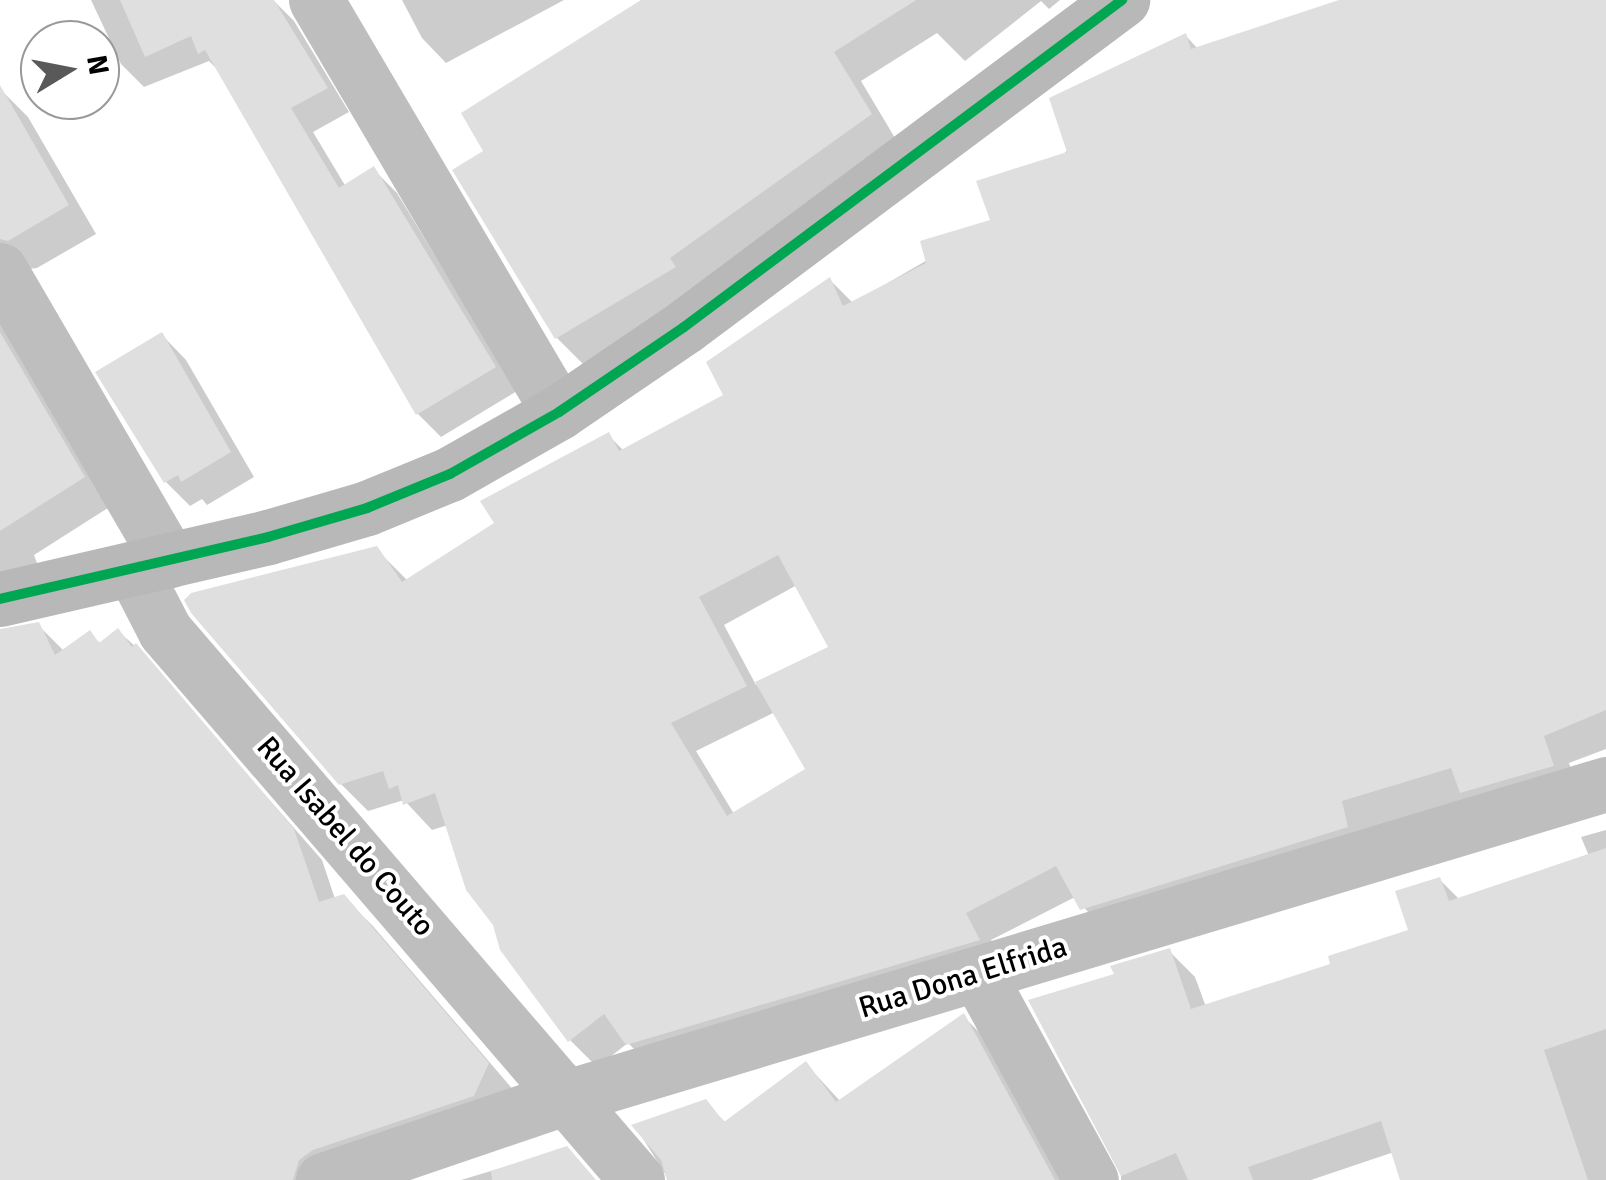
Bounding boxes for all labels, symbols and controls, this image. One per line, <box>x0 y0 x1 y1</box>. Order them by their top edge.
north arrow <box>20 20 120 120</box>
text: N <box>79 53 116 78</box>
street label: Rua Isabel do Couto <box>248 730 442 944</box>
street label: Rua Dona Elfrida <box>855 929 1071 1027</box>

